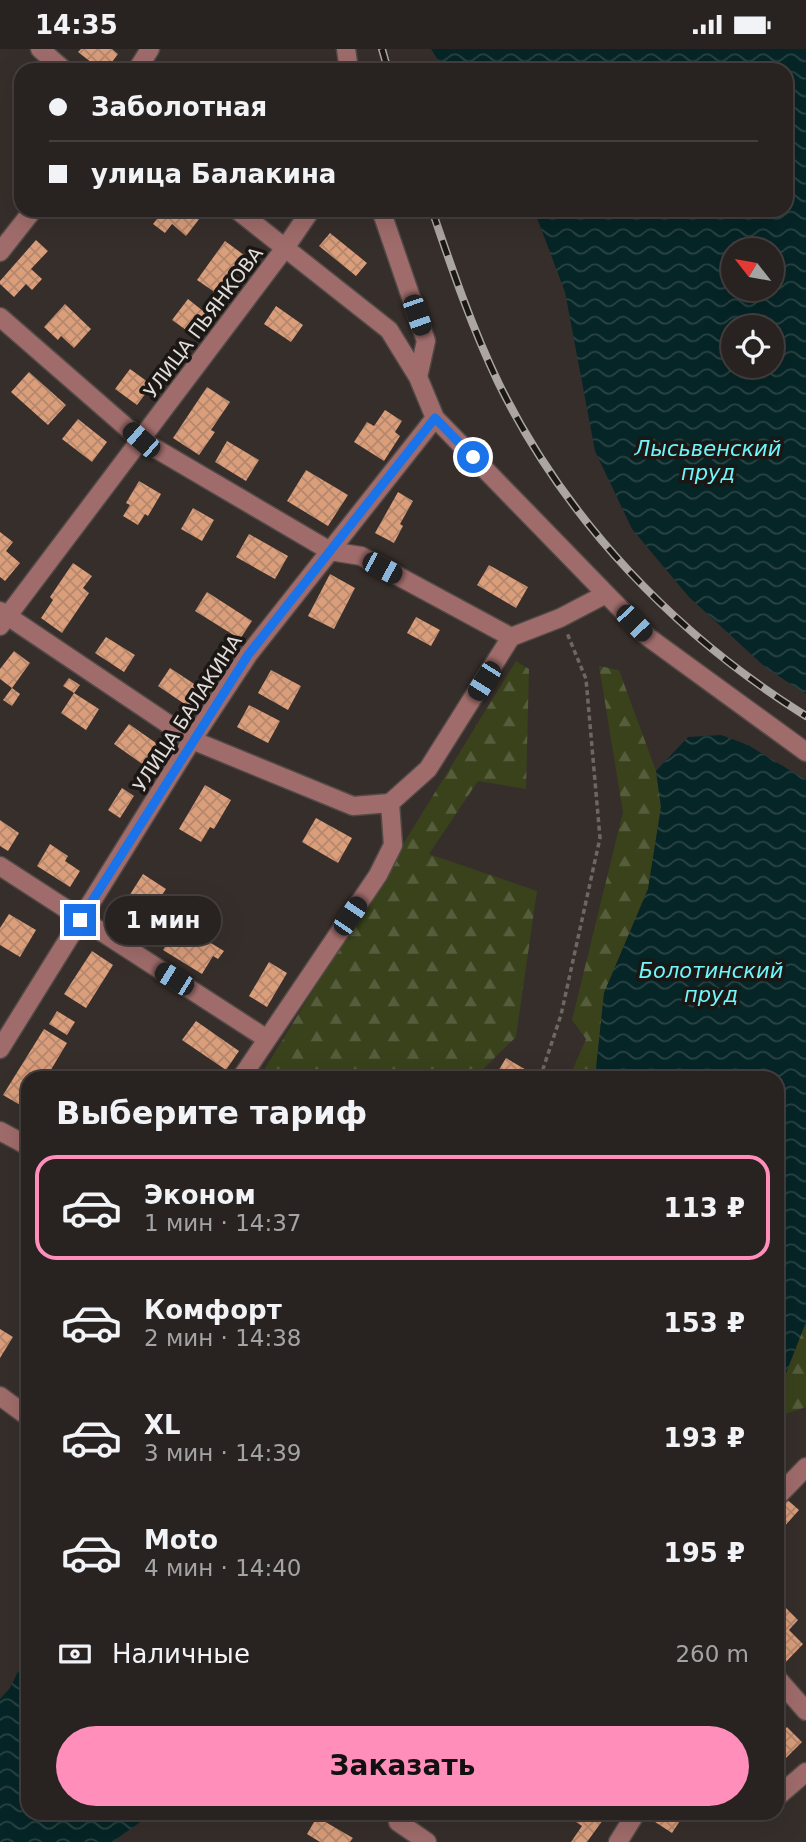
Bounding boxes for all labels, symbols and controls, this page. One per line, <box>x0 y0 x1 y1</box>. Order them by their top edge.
text: 14:35 <box>35 10 118 40</box>
text: Заболотная <box>91 92 267 122</box>
text: улица Балакина <box>91 159 336 189</box>
north arrow <box>721 238 784 301</box>
map controls <box>721 238 784 378</box>
street label: УЛИЦА ПЬЯНКОВА <box>139 242 267 402</box>
car <box>401 292 434 338</box>
button: locate <box>721 315 784 378</box>
car <box>119 418 164 462</box>
water label: Лысьвенский пруд <box>634 437 781 485</box>
route start <box>457 441 489 473</box>
car <box>359 549 406 587</box>
car <box>612 601 657 645</box>
street label: УЛИЦА БАЛАКИНА <box>128 631 246 795</box>
car <box>464 658 505 704</box>
car <box>330 893 371 939</box>
callout: 1 мин <box>104 895 220 945</box>
route end <box>64 904 96 936</box>
text: 1 мин <box>126 907 200 933</box>
car <box>151 959 198 999</box>
water label: Болотинский пруд <box>639 959 783 1007</box>
text: Выберите тариф <box>56 1094 367 1132</box>
icon: car <box>60 1176 123 1239</box>
text: Эконом <box>144 1180 256 1210</box>
text: 113 ₽ <box>664 1193 745 1223</box>
text: 1 мин · 14:37 <box>144 1210 302 1236</box>
icon: car <box>60 1291 123 1354</box>
text: Комфорт <box>144 1295 282 1325</box>
text: 153 ₽ <box>664 1308 745 1338</box>
text: 2 мин · 14:38 <box>144 1325 302 1351</box>
icon: car <box>60 1406 123 1469</box>
text: XL <box>144 1410 181 1440</box>
text: 193 ₽ <box>664 1423 745 1453</box>
text: 3 мин · 14:39 <box>144 1440 302 1466</box>
icon: car <box>60 1521 123 1584</box>
text: Moto <box>144 1525 218 1555</box>
text: 195 ₽ <box>664 1538 745 1568</box>
text: 4 мин · 14:40 <box>144 1555 302 1581</box>
icon: cash <box>56 1635 94 1673</box>
text: Наличные <box>112 1639 250 1669</box>
text: 260 m <box>675 1641 749 1667</box>
button: Заказать <box>56 1726 749 1806</box>

